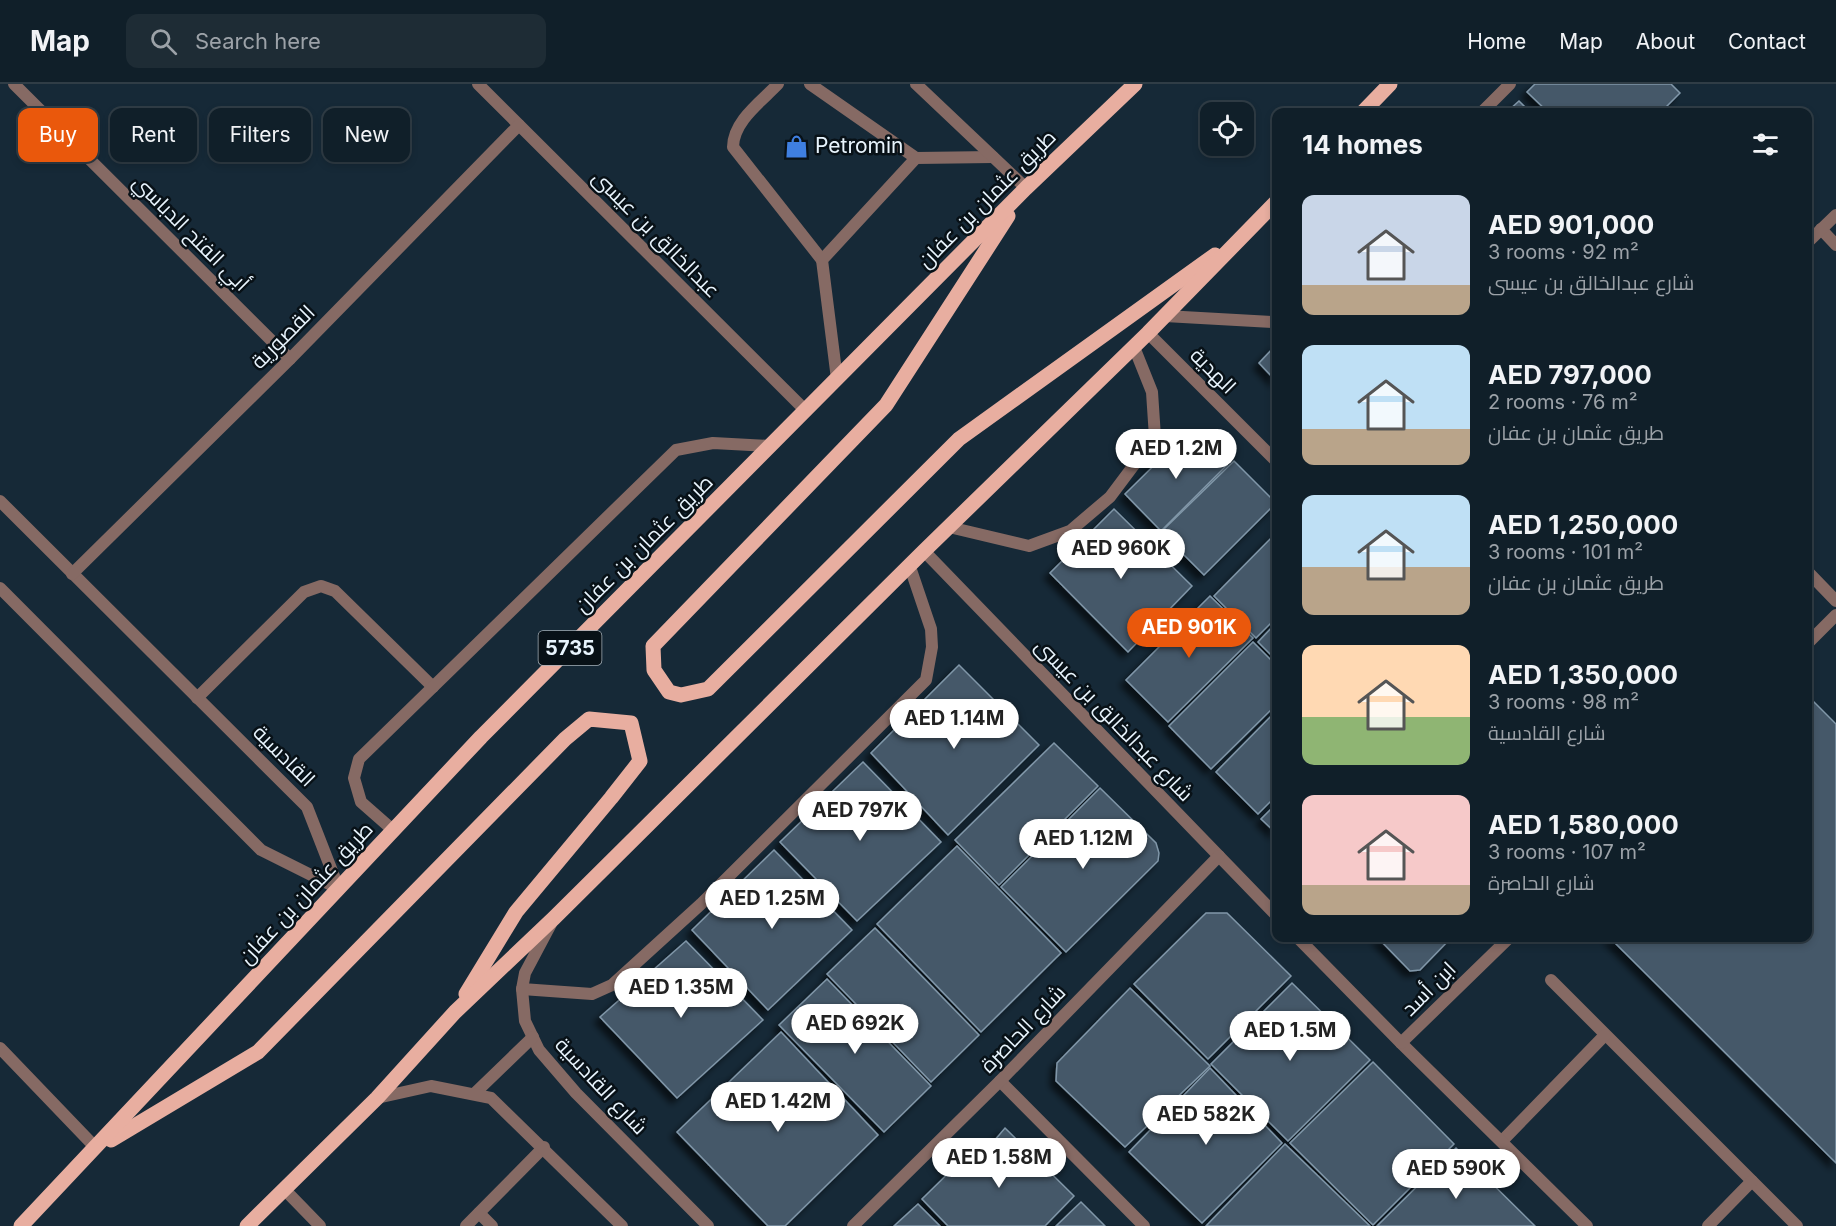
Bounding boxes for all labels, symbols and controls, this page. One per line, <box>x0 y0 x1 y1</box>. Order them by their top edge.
search box <box>126 14 546 68</box>
text: Map <box>30 24 90 58</box>
icon: search <box>147 25 180 58</box>
text: Search here <box>195 28 321 54</box>
text: Home <box>1467 29 1526 54</box>
text: Map <box>1559 29 1603 54</box>
text: About <box>1636 29 1695 54</box>
text: Contact <box>1728 29 1806 54</box>
map controls <box>1200 102 1254 156</box>
button: locate <box>1200 102 1254 156</box>
chip: Buy <box>18 108 98 162</box>
chip: Rent <box>110 108 197 162</box>
chip: Filters <box>209 108 311 162</box>
chip: New <box>323 108 410 162</box>
street label: طريق عثمان بن عفان <box>912 124 1062 274</box>
icon: filters <box>1749 128 1782 161</box>
text: 14 homes <box>1302 129 1423 160</box>
shop icon: Petromin <box>784 133 810 159</box>
place label: Petromin <box>815 133 903 158</box>
street label: عبدالخالق بن عيسى <box>587 165 725 303</box>
street label: أبي الفتح الدباسي <box>125 169 255 299</box>
text: AED 901,000 <box>1488 209 1654 240</box>
icon: home <box>1350 219 1422 291</box>
text: 3 rooms · 92 m² <box>1488 240 1639 264</box>
text: شارع عبدالخالق بن عيسى <box>1488 271 1694 295</box>
street label: القصورية <box>246 300 320 374</box>
street label: الهدية <box>1185 343 1241 399</box>
text: AED 797,000 <box>1488 359 1652 390</box>
icon: home <box>1350 369 1422 441</box>
text: 2 rooms · 76 m² <box>1488 390 1637 414</box>
text: طريق عثمان بن عفان <box>1488 421 1664 445</box>
pin: AED 1.2M <box>1114 429 1238 480</box>
text: AED 1.2M <box>1130 436 1222 460</box>
street label: طريق عثمان بن عفان <box>569 469 719 619</box>
text: AED 1,250,000 <box>1488 509 1678 540</box>
icon: home <box>1350 519 1422 591</box>
pin: AED 960K <box>1059 529 1183 580</box>
text: AED 960K <box>1071 536 1171 560</box>
text: 3 rooms · 101 m² <box>1488 540 1643 564</box>
text: طريق عثمان بن عفان <box>1488 571 1664 595</box>
pin: AED 901K <box>1127 608 1251 659</box>
text: AED 901K <box>1141 615 1237 639</box>
road number: 5735 <box>538 631 602 665</box>
street label: شارع عبدالخالق بن عيسى <box>1029 633 1199 808</box>
text: AED 1,350,000 <box>1488 659 1678 690</box>
icon: home <box>1350 669 1422 741</box>
text: 3 rooms · 98 m² <box>1488 690 1639 714</box>
pin: AED 1.14M <box>885 699 1023 750</box>
text: AED 1.14M <box>904 706 1004 730</box>
street label: القادسية <box>248 720 320 792</box>
text: شارع القادسية <box>1488 721 1606 745</box>
pin: AED 797K <box>798 791 922 842</box>
text: AED 797K <box>812 798 908 822</box>
text: AED 1,580,000 <box>1488 809 1679 840</box>
street label: طريق عثمان بن عفان <box>233 816 379 970</box>
pin: AED 1.12M <box>1014 819 1152 870</box>
icon: home <box>1350 819 1422 891</box>
text: AED 1.12M <box>1033 826 1133 850</box>
text: 3 rooms · 107 m² <box>1488 840 1646 864</box>
text: شارع الحاصرة <box>1488 871 1595 895</box>
pin: AED 1.25M <box>703 879 841 930</box>
text: AED 1.25M <box>719 886 825 910</box>
street label: ابن أسد <box>1396 956 1462 1022</box>
pin: AED 1.35M <box>612 968 750 1019</box>
text: AED 1.35M <box>628 975 734 999</box>
street label: شارع الحاصرة <box>975 980 1072 1079</box>
pin: AED 692K <box>793 1004 917 1055</box>
text: AED 692K <box>805 1011 905 1035</box>
pin: AED 1.5M <box>1228 1011 1352 1062</box>
text: AED 1.5M <box>1244 1018 1336 1042</box>
street label: شارع القادسية <box>549 1032 653 1141</box>
pin: AED 1.42M <box>709 1082 847 1133</box>
text: AED 1.42M <box>725 1089 831 1113</box>
pin: AED 582K <box>1144 1095 1268 1146</box>
text: AED 582K <box>1156 1102 1256 1126</box>
pin: AED 1.58M <box>930 1138 1068 1189</box>
text: AED 1.58M <box>946 1145 1052 1169</box>
pin: AED 590K <box>1394 1149 1518 1200</box>
text: AED 590K <box>1406 1156 1506 1180</box>

